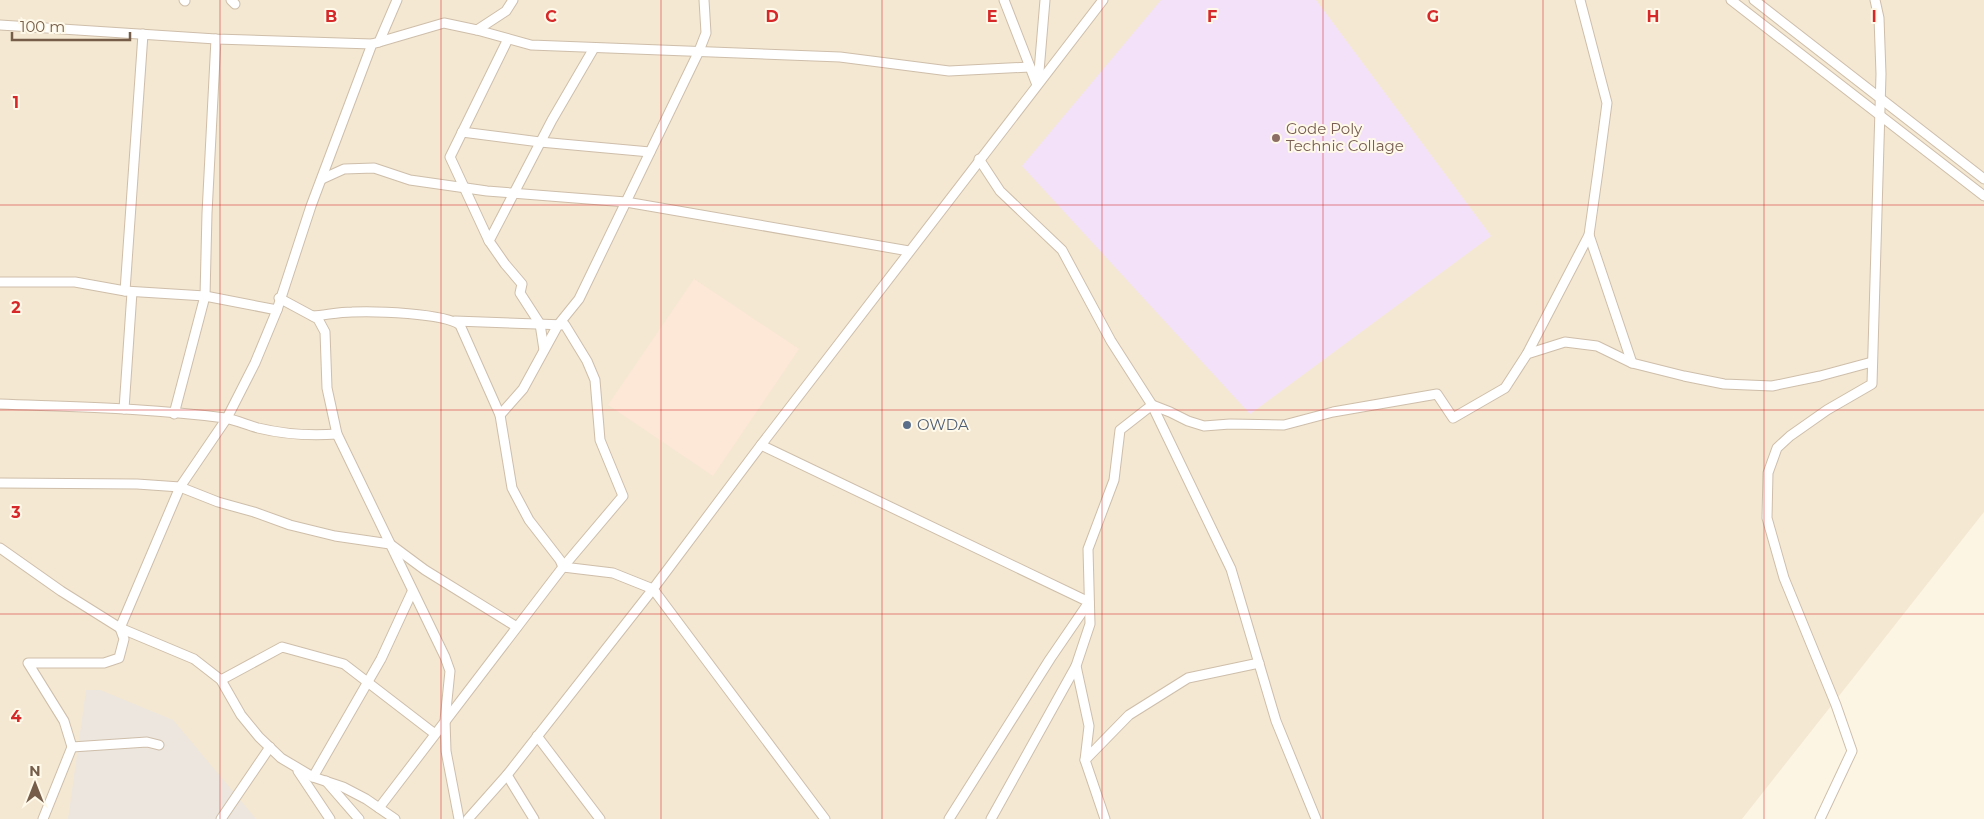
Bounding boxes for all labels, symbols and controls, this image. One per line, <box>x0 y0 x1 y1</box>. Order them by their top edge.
text: B <box>325 7 337 26</box>
text: C <box>545 7 557 26</box>
text: D <box>765 7 779 26</box>
text: E <box>987 7 997 26</box>
text: F <box>1207 7 1217 26</box>
text: G <box>1427 7 1439 26</box>
text: H <box>1647 7 1659 26</box>
text: I <box>1871 7 1877 26</box>
scale bar <box>12 10 130 42</box>
text: 100 m <box>20 17 65 36</box>
text: 1 <box>13 93 19 112</box>
place label: Gode Poly Technic Collage <box>1286 119 1404 155</box>
marker: Gode Poly Technic Collage <box>1270 132 1282 144</box>
text: 2 <box>11 298 21 317</box>
place label: OWDA <box>917 415 969 434</box>
marker: OWDA <box>901 419 913 431</box>
text: 3 <box>10 503 21 522</box>
text: 4 <box>10 707 22 726</box>
north arrow <box>10 759 60 809</box>
text: N <box>29 762 41 780</box>

